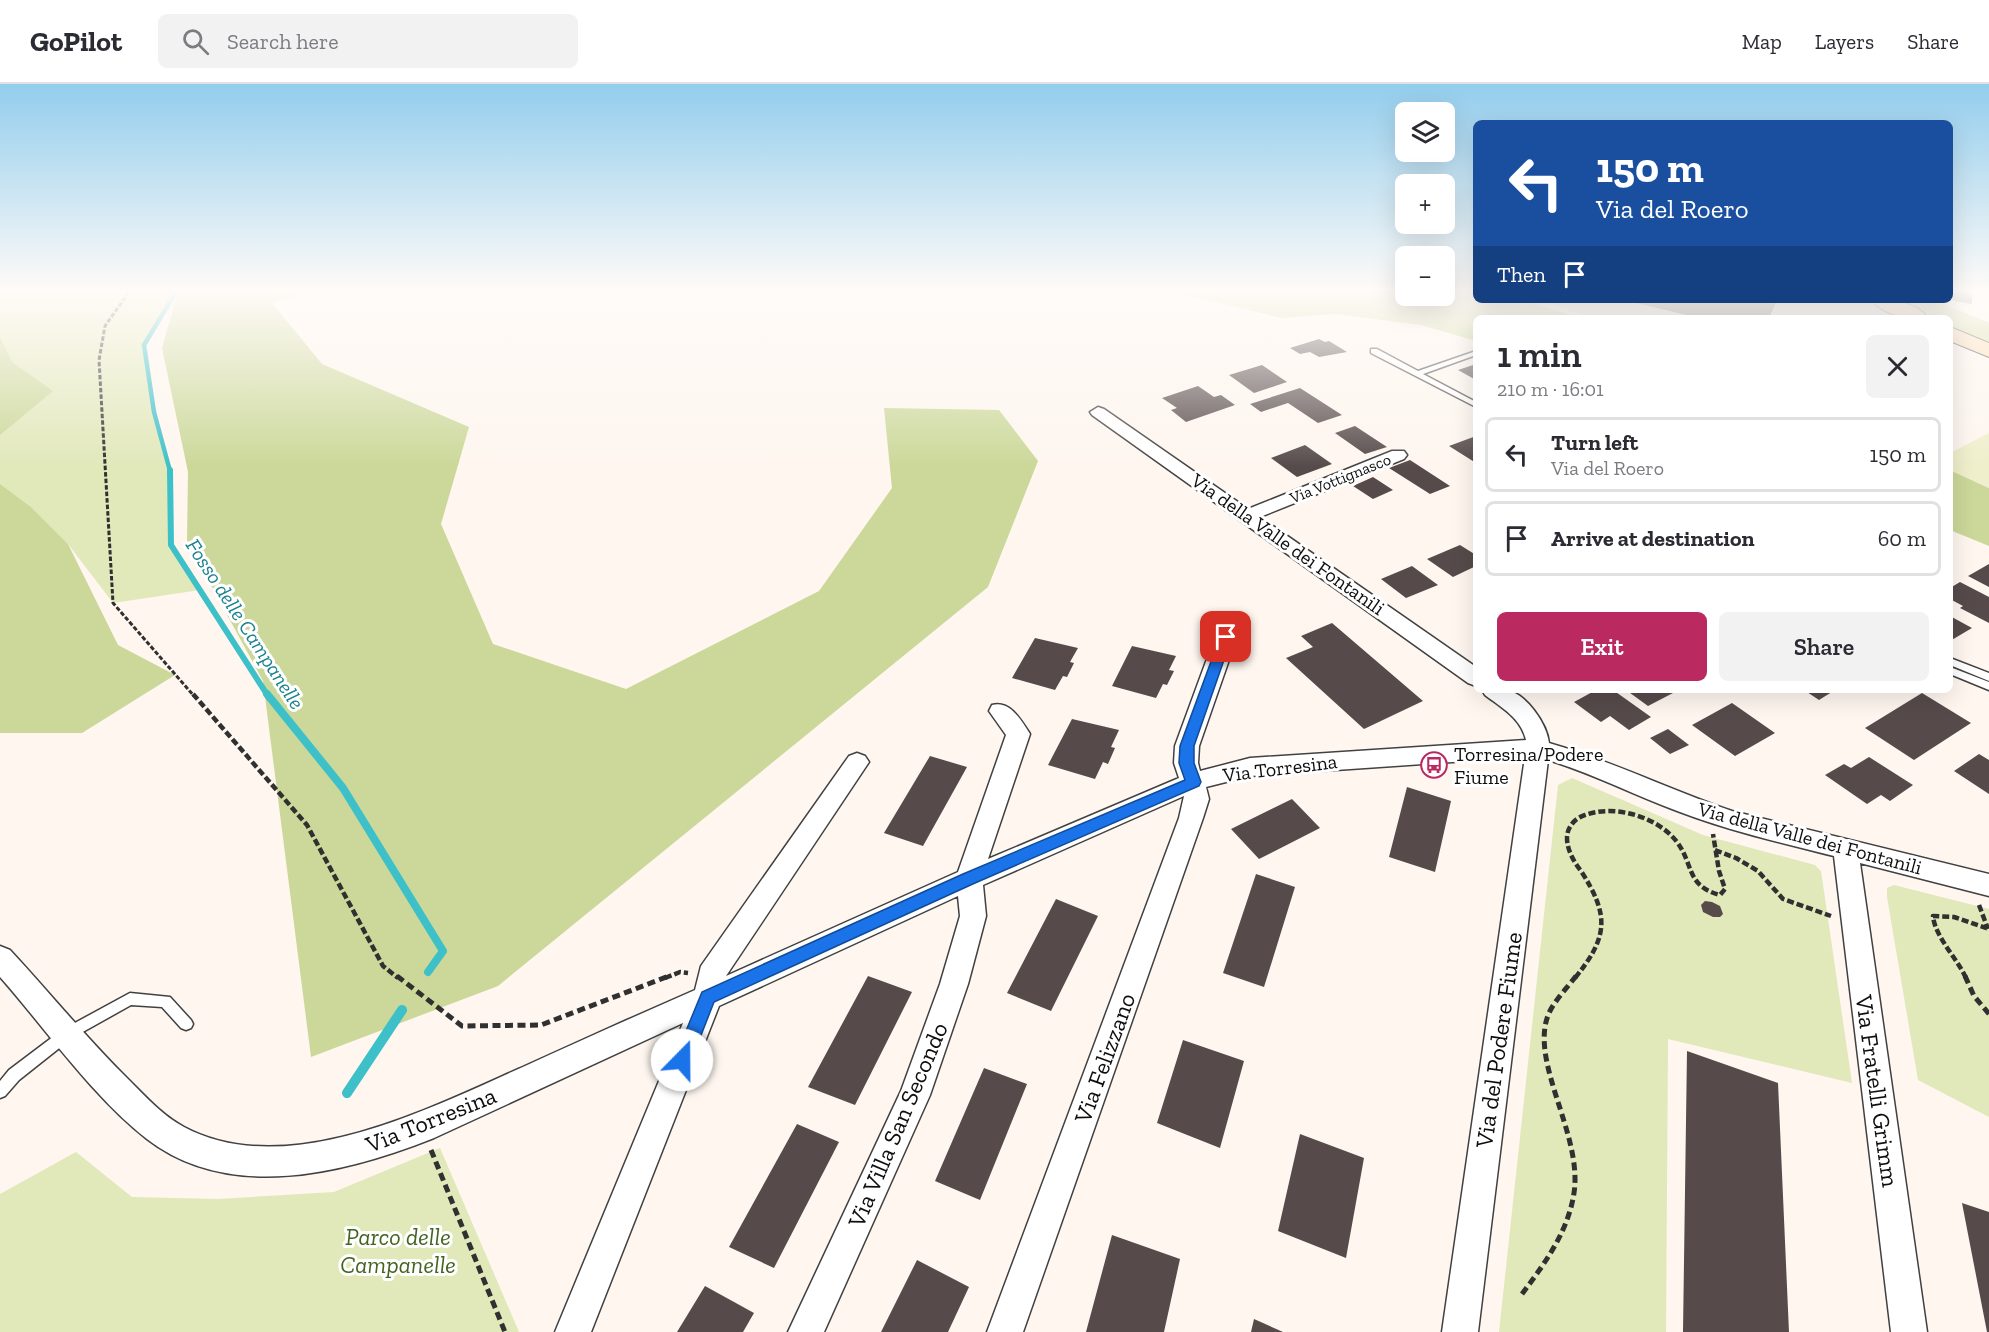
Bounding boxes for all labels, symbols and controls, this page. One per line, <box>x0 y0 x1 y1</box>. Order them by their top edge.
search box <box>158 14 578 68</box>
text: GoPilot <box>30 25 122 58</box>
icon: search <box>179 25 212 58</box>
text: Search here <box>227 28 338 55</box>
text: Map <box>1742 29 1782 54</box>
text: Layers <box>1815 29 1874 54</box>
text: Share <box>1907 29 1959 54</box>
map controls <box>1395 102 1455 306</box>
button: layers <box>1395 102 1455 162</box>
text: 150 m <box>1596 142 1704 193</box>
icon: left <box>1497 144 1575 222</box>
button: + <box>1395 174 1455 234</box>
text: Via del Roero <box>1596 193 1749 225</box>
button: − <box>1395 246 1455 306</box>
icon: arrive <box>1558 258 1591 291</box>
text: Then <box>1497 261 1546 288</box>
text: 1 min <box>1497 333 1582 376</box>
button: close <box>1866 335 1929 398</box>
text: 210 m · 16:01 <box>1497 377 1604 401</box>
text: Turn left <box>1551 429 1638 456</box>
icon: left <box>1500 438 1533 471</box>
text: 150 m <box>1870 441 1926 468</box>
street label: Via Vottignasco <box>1286 450 1394 508</box>
text: Via del Roero <box>1551 456 1664 480</box>
street label: Via della Valle dei Fontanili <box>1186 467 1390 620</box>
icon: arrive <box>1500 522 1533 555</box>
text: Arrive at destination <box>1551 525 1754 552</box>
text: 60 m <box>1878 525 1926 552</box>
water label: Fosso delle Campanelle <box>181 534 310 714</box>
pin <box>1200 611 1251 662</box>
button: Exit <box>1497 612 1707 681</box>
button: Share <box>1719 612 1929 681</box>
icon: arrive <box>1209 620 1242 653</box>
place label: Torresina/Podere Fiume <box>1454 742 1603 789</box>
street label: Via Torresina <box>1220 749 1339 787</box>
bus stop icon: Torresina/Podere Fiume <box>1419 750 1449 780</box>
street label: Via della Valle dei Fontanili <box>1694 796 1925 880</box>
street label: Via del Podere Fiume <box>1469 930 1528 1151</box>
street label: Via Felizzano <box>1067 989 1141 1128</box>
street label: Via Fratelli Grimm <box>1850 992 1905 1189</box>
street label: Via Villa San Secondo <box>841 1018 954 1233</box>
position arrow <box>650 1028 714 1092</box>
street label: Via Torresina <box>360 1080 501 1159</box>
park label: Parco delle Campanelle <box>340 1222 456 1279</box>

